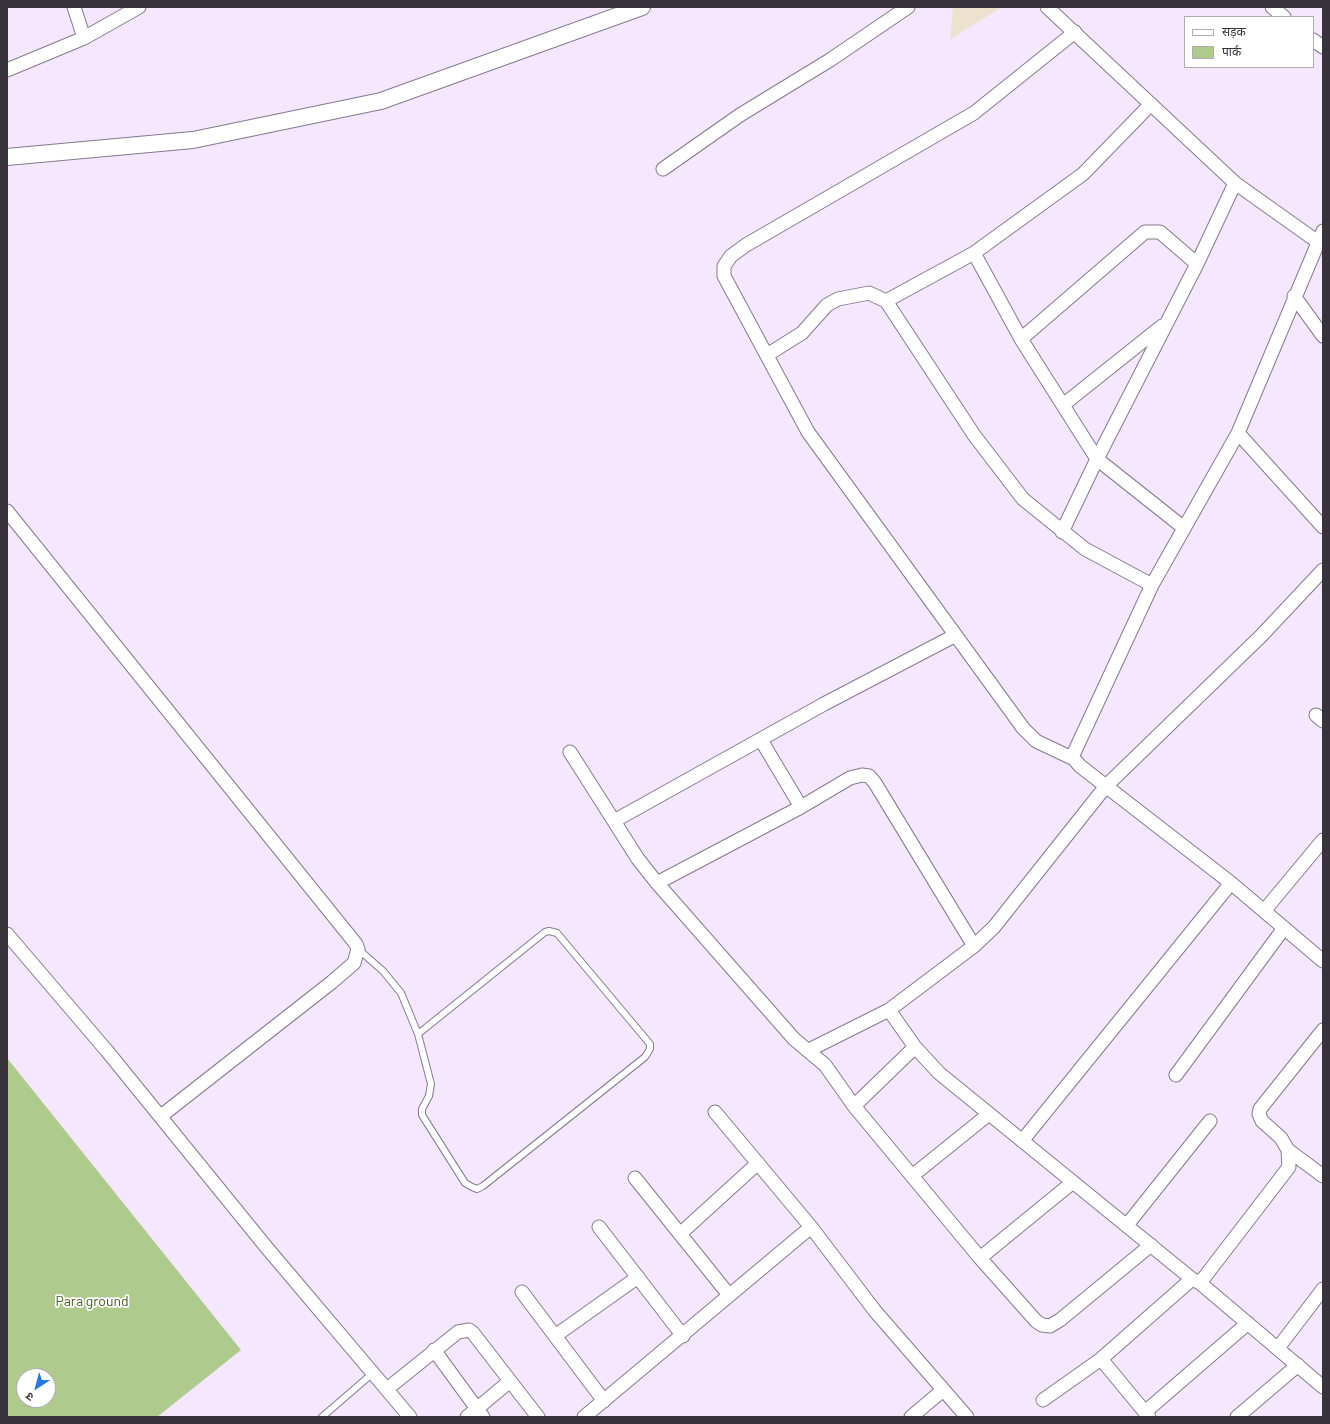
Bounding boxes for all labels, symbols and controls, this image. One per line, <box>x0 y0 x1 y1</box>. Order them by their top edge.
legend <box>1184 16 1314 68</box>
text: सड़क <box>1222 24 1246 38</box>
text: पार्क <box>1222 44 1241 58</box>
park label: Para ground <box>55 1293 129 1309</box>
north arrow <box>16 1368 56 1408</box>
text: उ <box>23 1390 36 1404</box>

